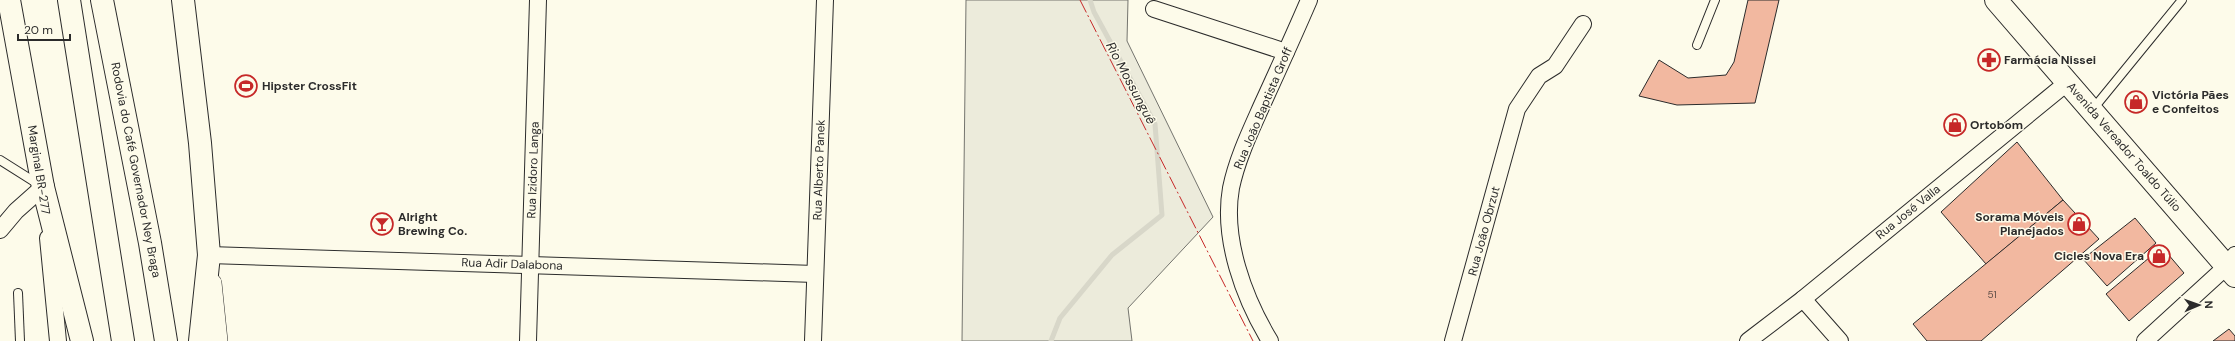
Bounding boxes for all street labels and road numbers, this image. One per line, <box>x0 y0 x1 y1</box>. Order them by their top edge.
street label: Rua João Baptista Groff <box>1230 45 1296 171</box>
street label: Rodovia do Café Governador Ney Braga <box>107 61 165 279</box>
street label: Avenida Vereador Toaldo Túlio <box>2063 79 2185 215</box>
street label: Rua Alberto Panek <box>809 119 829 221</box>
street label: Rua Izidoro Langa <box>523 121 543 219</box>
street label: Marginal BR-277 <box>24 124 54 216</box>
street label: Rua José Valla <box>1872 181 1944 243</box>
street label: Rua João Obrzut <box>1464 184 1504 278</box>
street label: Rua Adir Dalabona <box>461 254 563 274</box>

